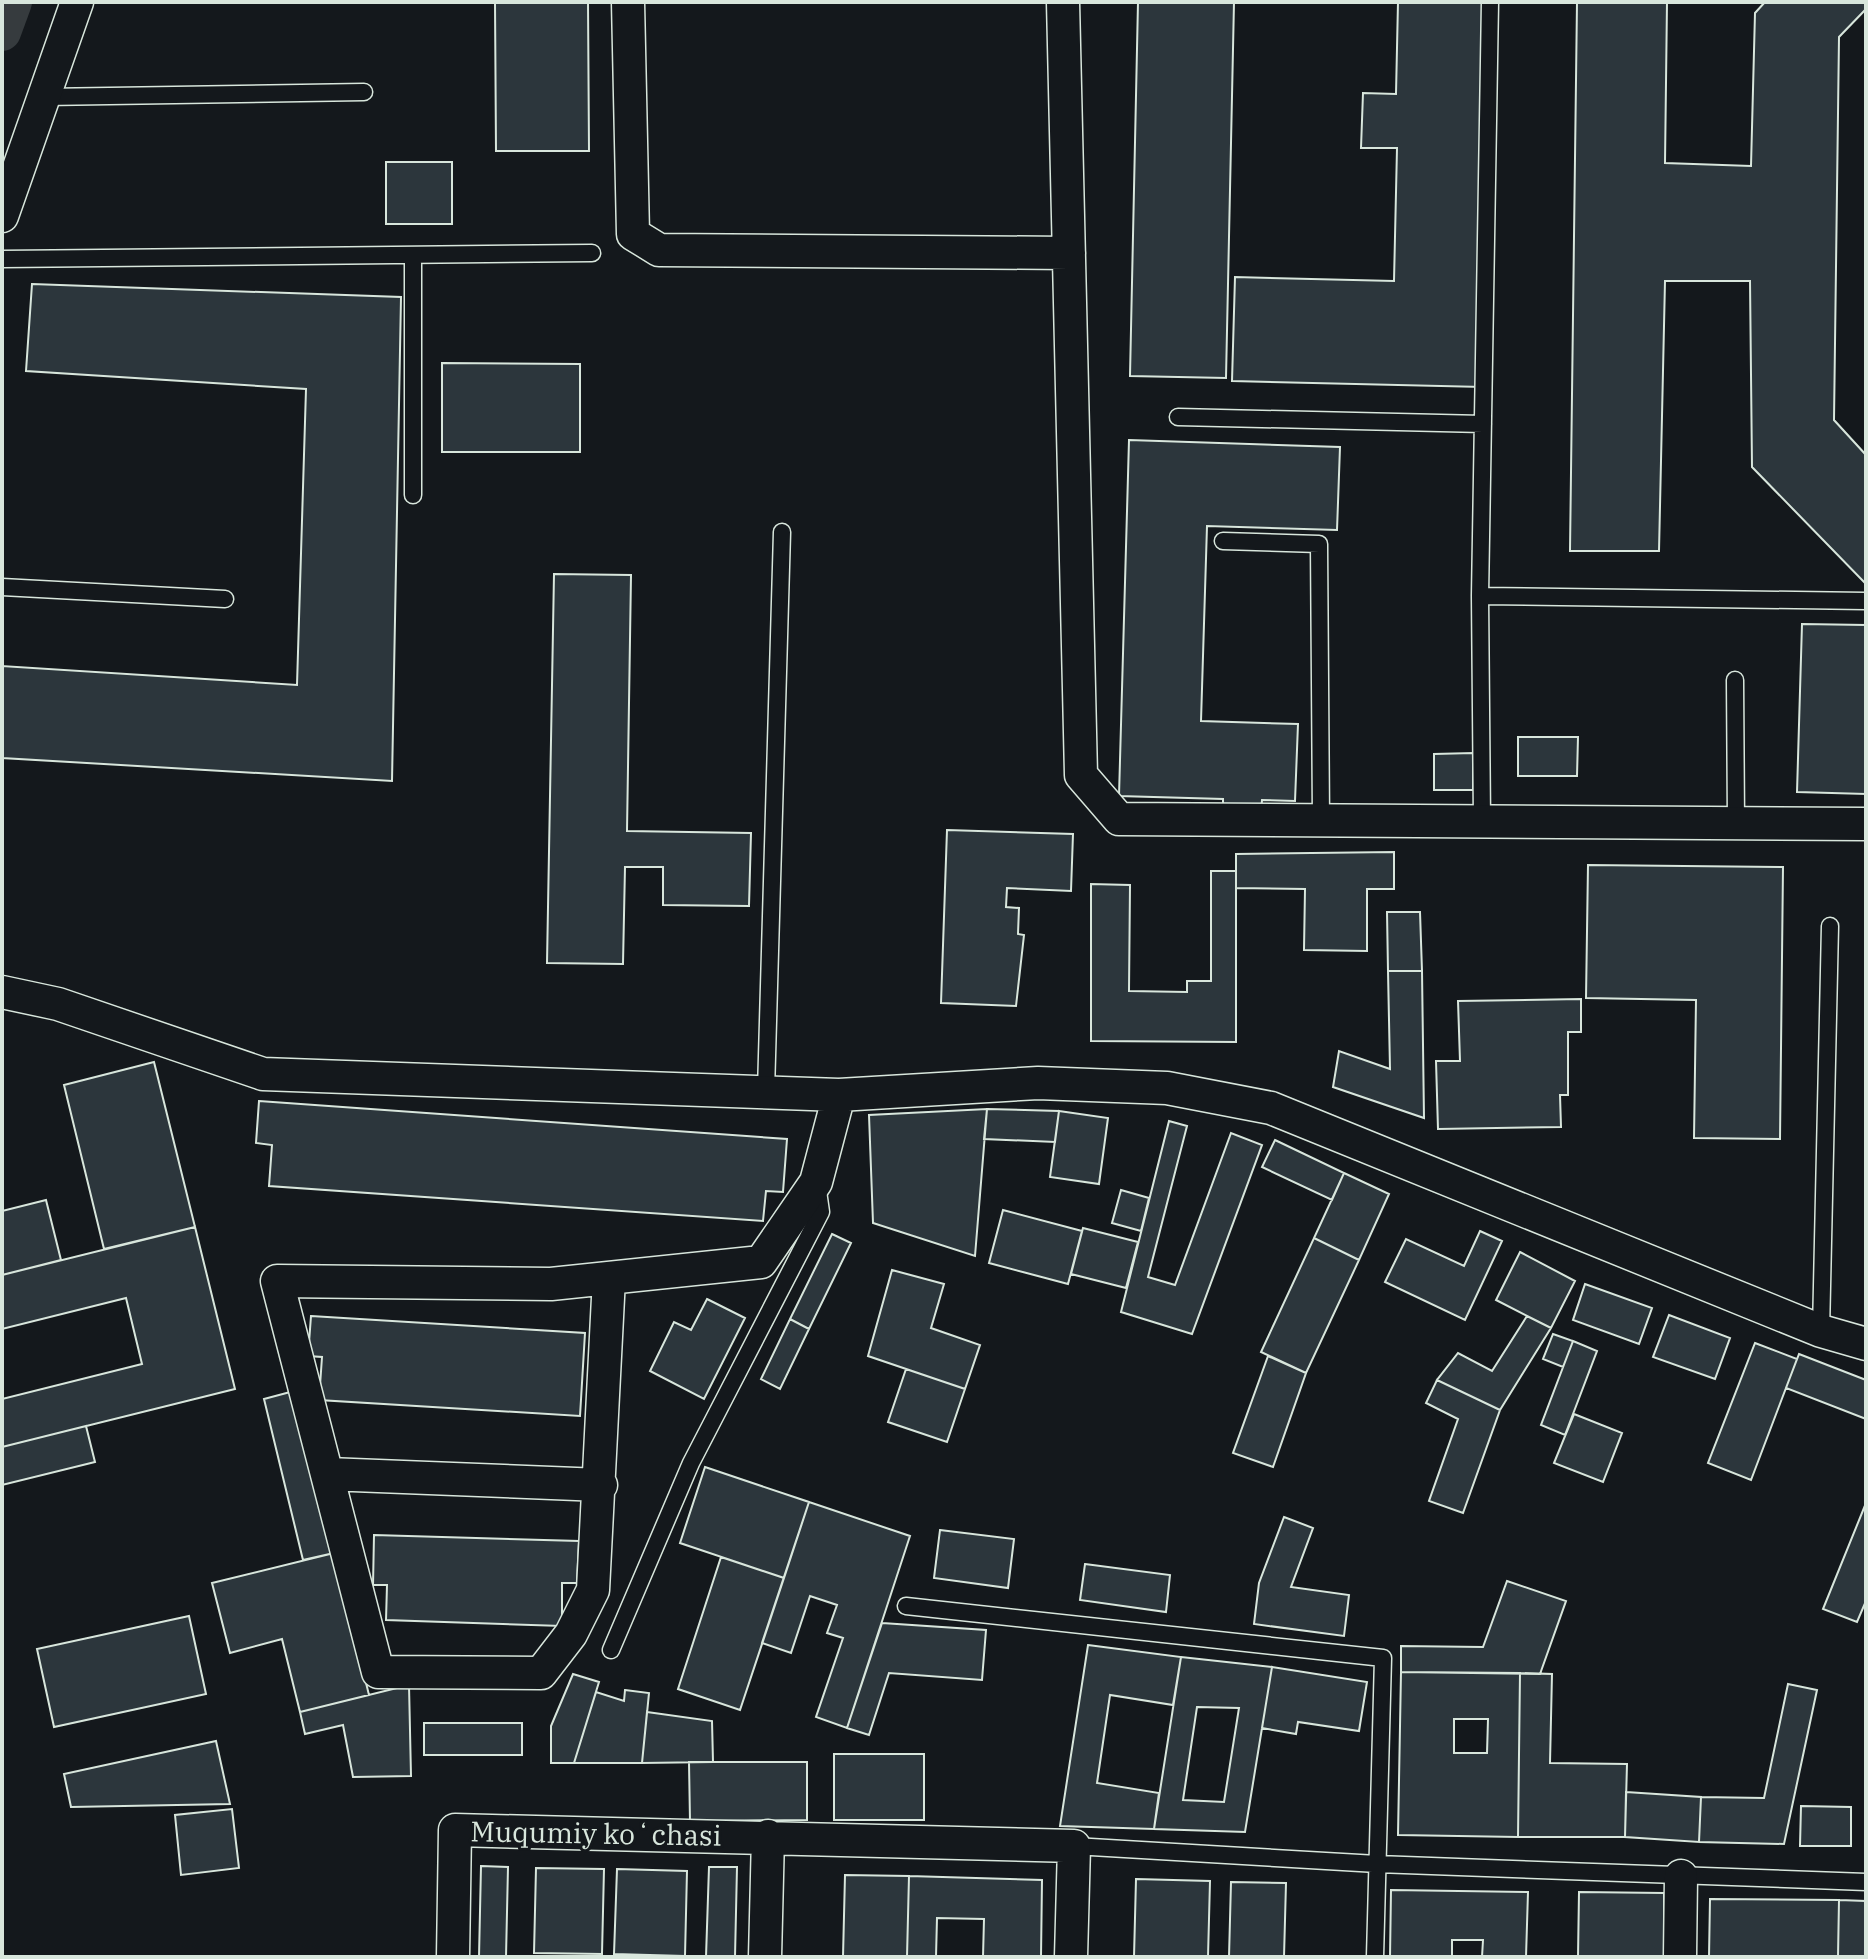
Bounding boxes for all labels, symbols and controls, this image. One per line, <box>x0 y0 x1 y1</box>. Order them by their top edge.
street label: Muqumiy koʻchasi <box>470 1812 722 1854</box>

